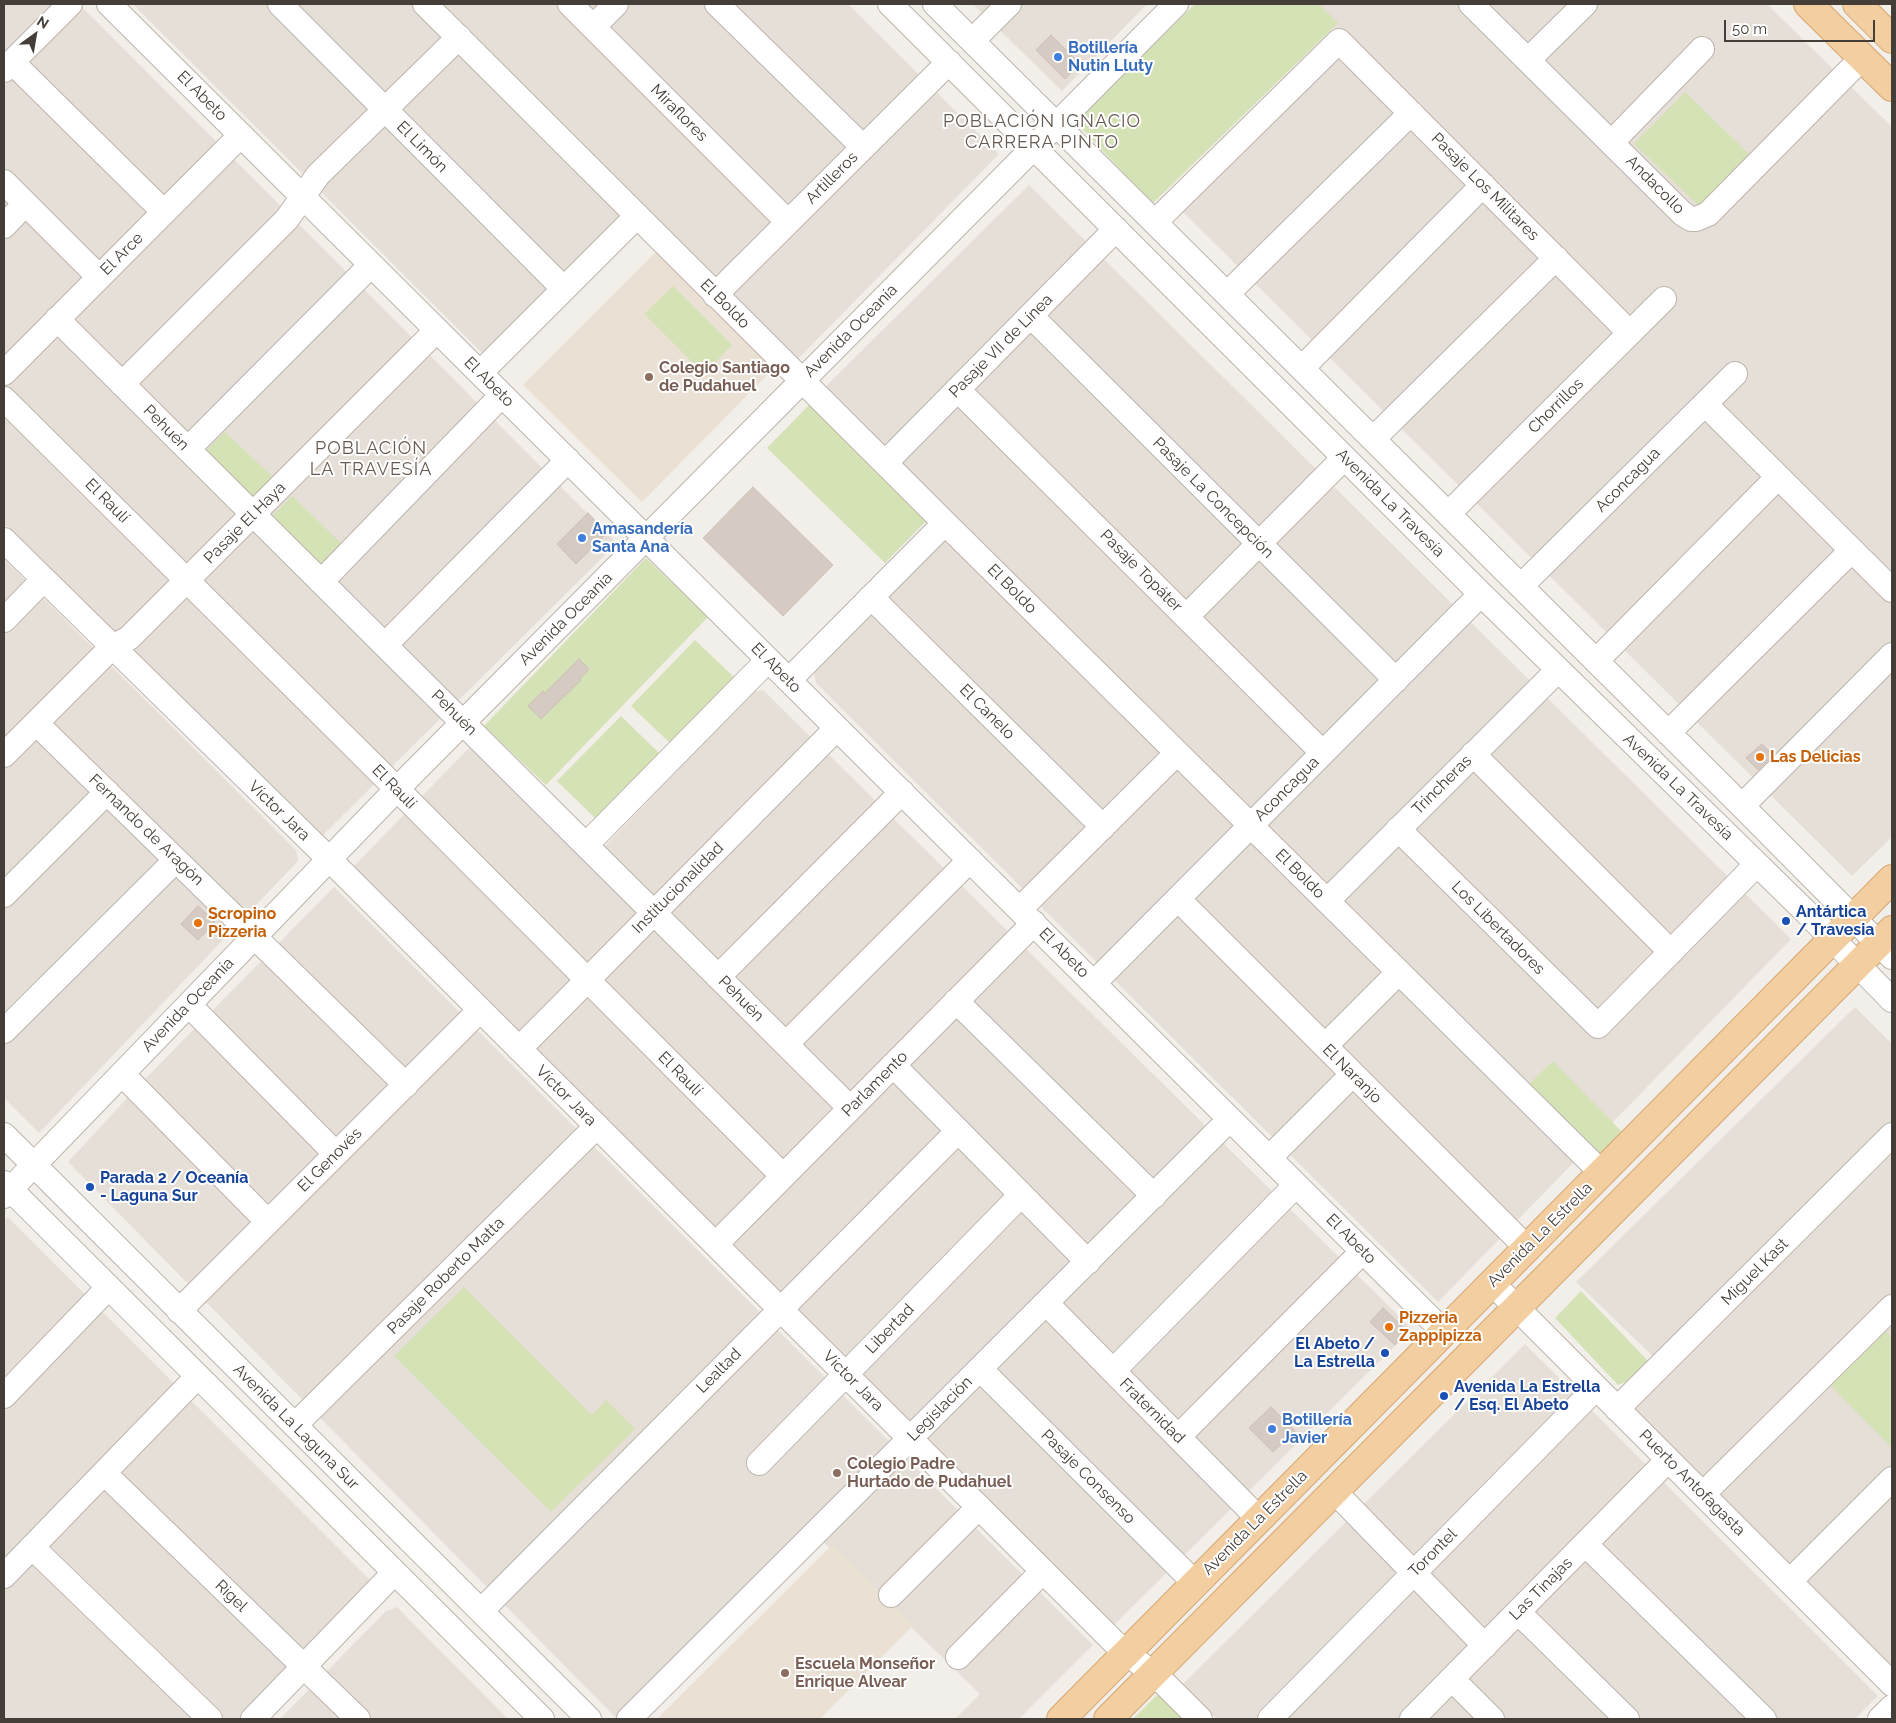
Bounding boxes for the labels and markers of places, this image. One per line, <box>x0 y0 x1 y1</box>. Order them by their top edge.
place label: Botillería Nutin Lluty <box>1068 38 1153 76</box>
marker: Botillería Nutin Lluty <box>1052 51 1064 63</box>
place label: Colegio Santiago de Pudahuel <box>659 358 790 396</box>
marker: Colegio Santiago de Pudahuel <box>643 371 655 383</box>
place label: Amasandería Santa Ana <box>592 519 693 557</box>
marker: Amasandería Santa Ana <box>576 532 588 544</box>
place label: Las Delicias <box>1770 747 1861 767</box>
marker: Las Delicias <box>1754 751 1766 763</box>
place label: Antártica / Travesia <box>1796 902 1874 940</box>
place label: Scropino Pizzeria <box>208 904 276 942</box>
marker: Antártica / Travesia <box>1780 915 1792 927</box>
marker: Scropino Pizzeria <box>192 917 204 929</box>
place label: Parada 2 / Oceanía - Laguna Sur <box>100 1168 248 1206</box>
marker: Parada 2 / Oceanía - Laguna Sur <box>84 1181 96 1193</box>
place label: Pizzeria Zappipizza <box>1399 1308 1482 1346</box>
marker: Pizzeria Zappipizza <box>1383 1321 1395 1333</box>
place label: El Abeto / La Estrella <box>1294 1334 1375 1372</box>
marker: El Abeto / La Estrella <box>1379 1347 1391 1359</box>
place label: Avenida La Estrella / Esq. El Abeto <box>1454 1377 1600 1415</box>
marker: Avenida La Estrella / Esq. El Abeto <box>1438 1390 1450 1402</box>
place label: Botillería Javier <box>1282 1410 1352 1448</box>
marker: Botillería Javier <box>1266 1423 1278 1435</box>
place label: Colegio Padre Hurtado de Pudahuel <box>847 1454 1011 1492</box>
marker: Colegio Padre Hurtado de Pudahuel <box>831 1467 843 1479</box>
place label: Escuela Monseñor Enrique Alvear <box>795 1654 935 1692</box>
marker: Escuela Monseñor Enrique Alvear <box>779 1667 791 1679</box>

